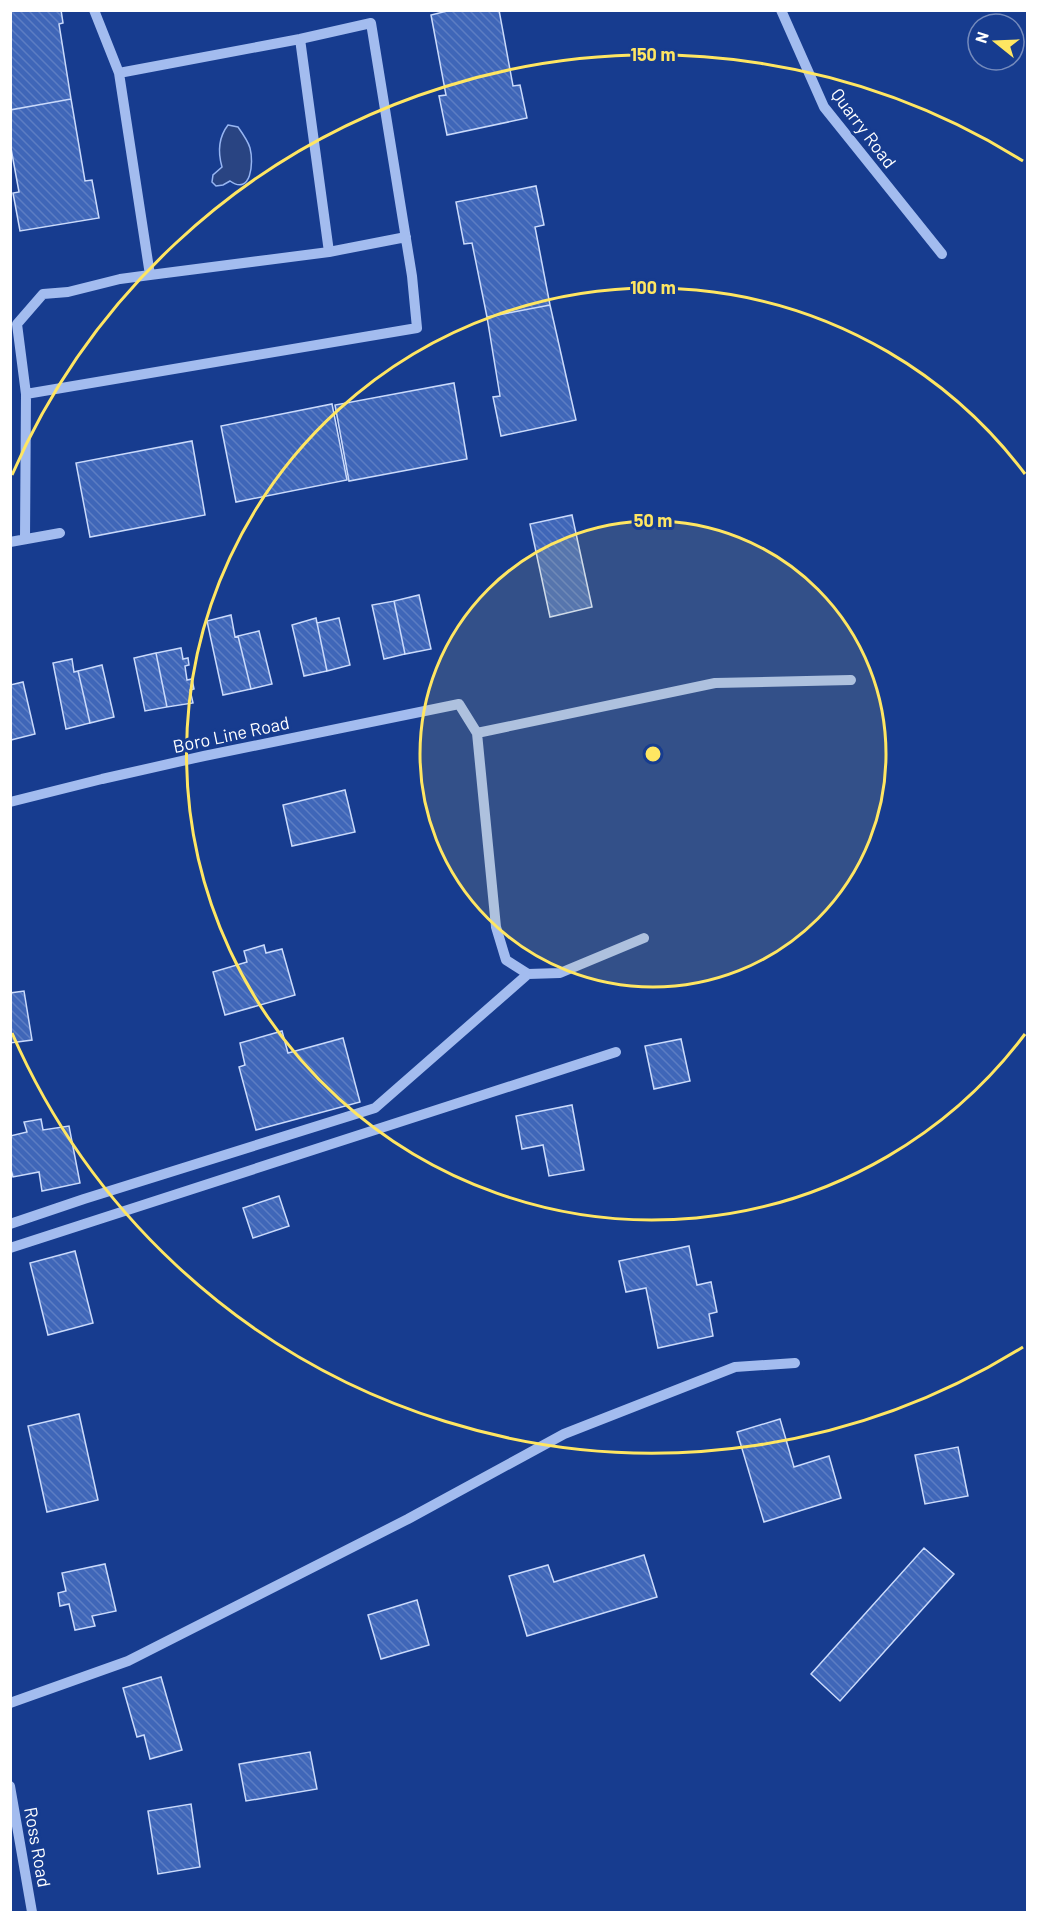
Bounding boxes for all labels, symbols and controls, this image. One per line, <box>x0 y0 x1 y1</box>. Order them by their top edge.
north arrow <box>966 12 1026 72</box>
text: N <box>971 29 992 45</box>
text: 150 m <box>631 43 675 65</box>
street label: Quarry Road <box>827 84 901 172</box>
text: 100 m <box>630 276 676 298</box>
text: 50 m <box>634 509 672 531</box>
street label: Boro Line Road <box>171 711 291 757</box>
centre of rings <box>643 744 663 764</box>
street label: Ross Road <box>20 1805 56 1889</box>

